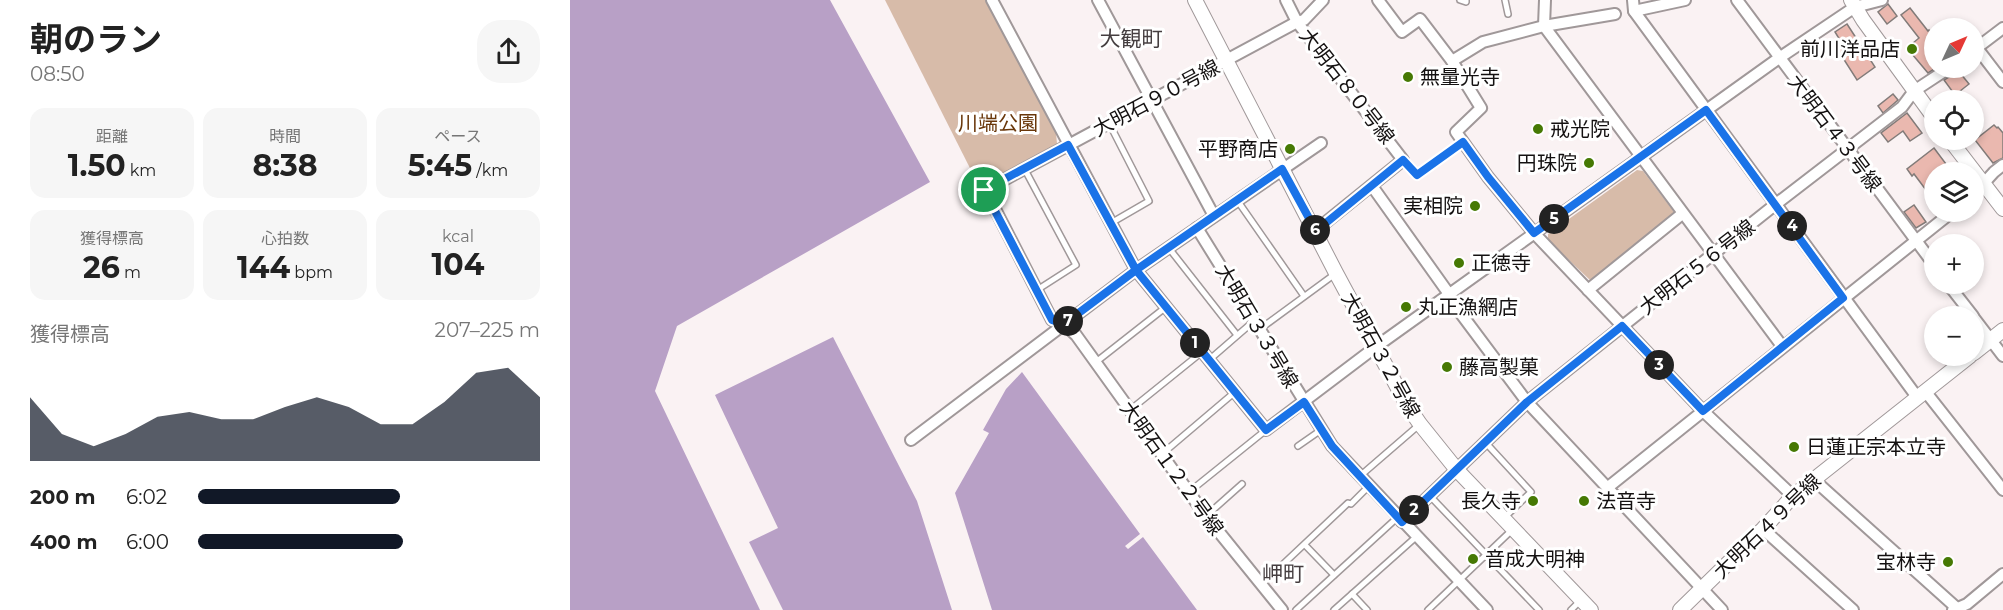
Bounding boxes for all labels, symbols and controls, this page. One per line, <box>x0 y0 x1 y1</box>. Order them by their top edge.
north arrow <box>1924 18 1984 78</box>
map controls <box>1924 18 1984 366</box>
text: 朝のラン <box>30 19 162 59</box>
button: share <box>477 20 540 83</box>
street label: 大明石８０号線 <box>1294 23 1400 149</box>
district label: 大観町 <box>1100 26 1163 51</box>
place label: 前川洋品店 <box>1800 37 1900 61</box>
marker: 前川洋品店 <box>1905 42 1919 56</box>
street label: 大明石９０号線 <box>1089 55 1223 141</box>
text: 08:50 <box>30 62 85 86</box>
place label: 無量光寺 <box>1420 65 1500 89</box>
marker: 無量光寺 <box>1401 70 1415 84</box>
street label: 大明石４３号線 <box>1783 70 1887 196</box>
button: locate <box>1924 90 1984 150</box>
park label: 川端公園 <box>958 111 1038 135</box>
place label: 戒光院 <box>1550 117 1610 141</box>
marker: 戒光院 <box>1531 122 1545 136</box>
text: 距離 <box>96 127 128 146</box>
text: 時間 <box>269 127 301 146</box>
text: ペース <box>434 127 482 146</box>
place label: 平野商店 <box>1198 137 1278 161</box>
marker: 平野商店 <box>1283 142 1297 156</box>
text: 1.50 <box>68 147 126 184</box>
text: 8:38 <box>252 147 318 184</box>
text: 5:45 <box>408 147 472 184</box>
place label: 円珠院 <box>1517 151 1577 175</box>
marker: 円珠院 <box>1582 156 1596 170</box>
text: km <box>126 161 156 180</box>
text: /km <box>472 161 508 180</box>
button: layers <box>1924 162 1984 222</box>
pin <box>958 164 1009 215</box>
icon: arrive <box>967 173 1000 206</box>
place label: 実相院 <box>1403 194 1463 218</box>
marker: 実相院 <box>1468 199 1482 213</box>
pin: 5 <box>1539 204 1569 234</box>
text: 5 <box>1549 209 1559 228</box>
pin: 4 <box>1777 211 1807 241</box>
street label: 大明石５６号線 <box>1634 214 1760 320</box>
pin: 6 <box>1300 215 1330 245</box>
text: 4 <box>1786 216 1798 235</box>
text: 6 <box>1310 220 1320 239</box>
text: kcal <box>442 227 474 246</box>
text: 獲得標高 <box>80 229 144 248</box>
text: 心拍数 <box>261 229 309 248</box>
button: + <box>1924 234 1984 294</box>
text: 104 <box>432 246 484 283</box>
text: 26 <box>83 249 120 286</box>
text: 144 <box>237 249 290 286</box>
place label: 正徳寺 <box>1471 251 1531 275</box>
marker: 正徳寺 <box>1452 256 1466 270</box>
street label: 大明石３３号線 <box>1211 260 1303 392</box>
text: m <box>120 263 141 282</box>
text: bpm <box>290 263 333 282</box>
street label: 大明石３２号線 <box>1337 288 1425 422</box>
place label: 丸正漁網店 <box>1418 295 1518 319</box>
marker: 丸正漁網店 <box>1399 300 1413 314</box>
pin: 7 <box>1053 306 1083 336</box>
button: − <box>1924 306 1984 366</box>
text: 7 <box>1063 311 1073 330</box>
text: 207–225 m <box>435 318 540 342</box>
text: 獲得標高 <box>30 322 110 346</box>
pin: 1 <box>1180 328 1210 358</box>
text: 1 <box>1192 333 1198 352</box>
pin: 3 <box>1644 350 1674 380</box>
place label: 藤高製菓 <box>1459 355 1539 379</box>
text: 3 <box>1654 355 1664 374</box>
marker: 藤高製菓 <box>1440 360 1454 374</box>
street label: 大明石１２２号線 <box>1115 396 1229 540</box>
place label: 日蓮正宗本立寺 <box>1806 435 1946 459</box>
marker: 日蓮正宗本立寺 <box>1787 440 1801 454</box>
street label: 大明石４９号線 <box>1708 469 1826 583</box>
text: 200 m <box>30 485 96 509</box>
text: 6:02 <box>126 485 167 509</box>
place label: 長久寺 <box>1461 489 1521 513</box>
place label: 法音寺 <box>1596 489 1656 513</box>
marker: 長久寺 <box>1526 494 1540 508</box>
marker: 法音寺 <box>1577 494 1591 508</box>
pin: 2 <box>1399 495 1429 525</box>
text: 2 <box>1409 500 1419 519</box>
text: 400 m <box>30 530 98 554</box>
text: 6:00 <box>126 530 169 554</box>
place label: 音成大明神 <box>1485 547 1585 571</box>
place label: 宝林寺 <box>1876 550 1936 574</box>
marker: 音成大明神 <box>1466 552 1480 566</box>
marker: 宝林寺 <box>1941 555 1955 569</box>
district label: 岬町 <box>1262 561 1304 586</box>

